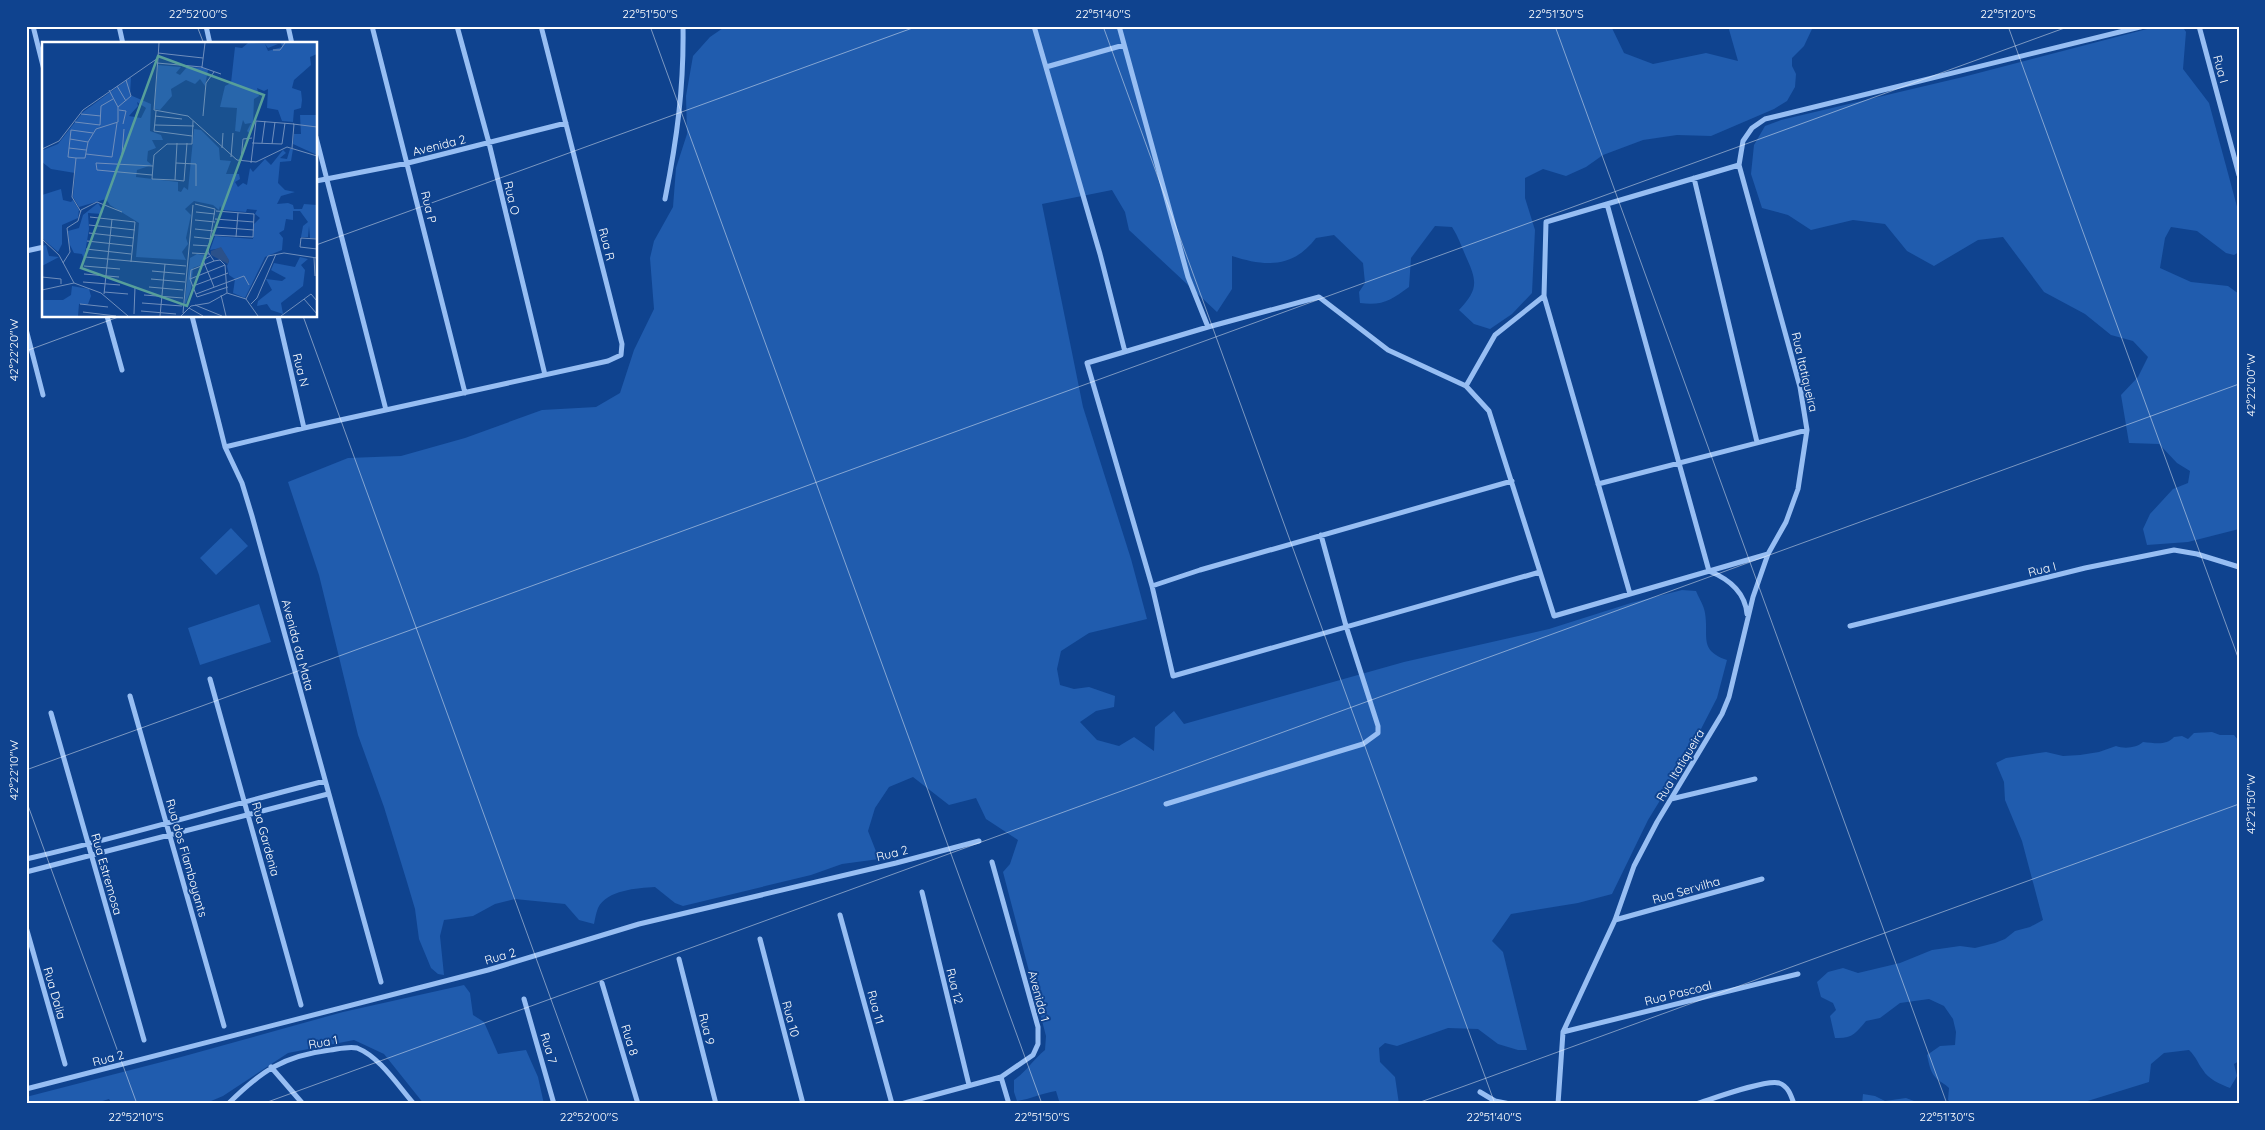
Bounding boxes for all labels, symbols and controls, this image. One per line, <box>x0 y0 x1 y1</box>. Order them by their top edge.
text: 22°52'00"S <box>169 6 227 21</box>
text: 22°51'50"S <box>622 6 678 21</box>
text: 22°51'40"S <box>1075 6 1131 21</box>
text: 22°51'30"S <box>1528 6 1584 21</box>
text: 22°51'20"S <box>1980 6 2036 21</box>
inset map <box>42 42 318 318</box>
street label: Rua I <box>2210 53 2232 85</box>
street label: Avenida 2 <box>411 131 468 159</box>
street label: Rua O <box>501 180 523 216</box>
street label: Rua P <box>418 189 440 225</box>
street label: Rua R <box>596 226 618 262</box>
text: 42°22'20"W <box>6 318 21 381</box>
street label: Rua Itatiqueira <box>1789 331 1821 413</box>
street label: Rua N <box>290 352 312 388</box>
text: 42°22'00"W <box>2243 353 2258 417</box>
street label: Rua I <box>2026 558 2058 580</box>
street label: Avenida da Mata <box>279 598 317 692</box>
street label: Rua Itatiqueira <box>1653 726 1707 804</box>
text: 42°22'10"W <box>6 739 21 800</box>
text: 42°21'50"W <box>2243 773 2258 834</box>
street label: Rua dos Flamboyants <box>163 797 211 919</box>
street label: Rua Gardenia <box>249 800 283 878</box>
street label: Rua Estremosa <box>88 831 126 917</box>
street label: Rua 2 <box>875 842 910 864</box>
street label: Rua Servilha <box>1650 873 1722 907</box>
street label: Rua 2 <box>483 944 518 968</box>
street label: Rua Dalia <box>40 965 70 1021</box>
street label: Rua 12 <box>943 967 967 1006</box>
street label: Avenida 1 <box>1025 969 1053 1023</box>
street label: Rua Pascoal <box>1643 977 1713 1009</box>
street label: Rua 11 <box>864 989 888 1025</box>
street label: Rua 10 <box>779 999 803 1039</box>
street label: Rua 9 <box>696 1012 718 1047</box>
street label: Rua 8 <box>618 1023 642 1057</box>
street label: Rua 7 <box>537 1031 561 1065</box>
street label: Rua 1 <box>307 1032 339 1052</box>
street label: Rua 2 <box>91 1047 126 1069</box>
text: 22°52'10"S <box>108 1109 164 1124</box>
text: 22°52'00"S <box>560 1109 618 1124</box>
text: 22°51'50"S <box>1014 1109 1070 1124</box>
text: 22°51'40"S <box>1466 1109 1522 1124</box>
text: 22°51'30"S <box>1919 1109 1975 1124</box>

